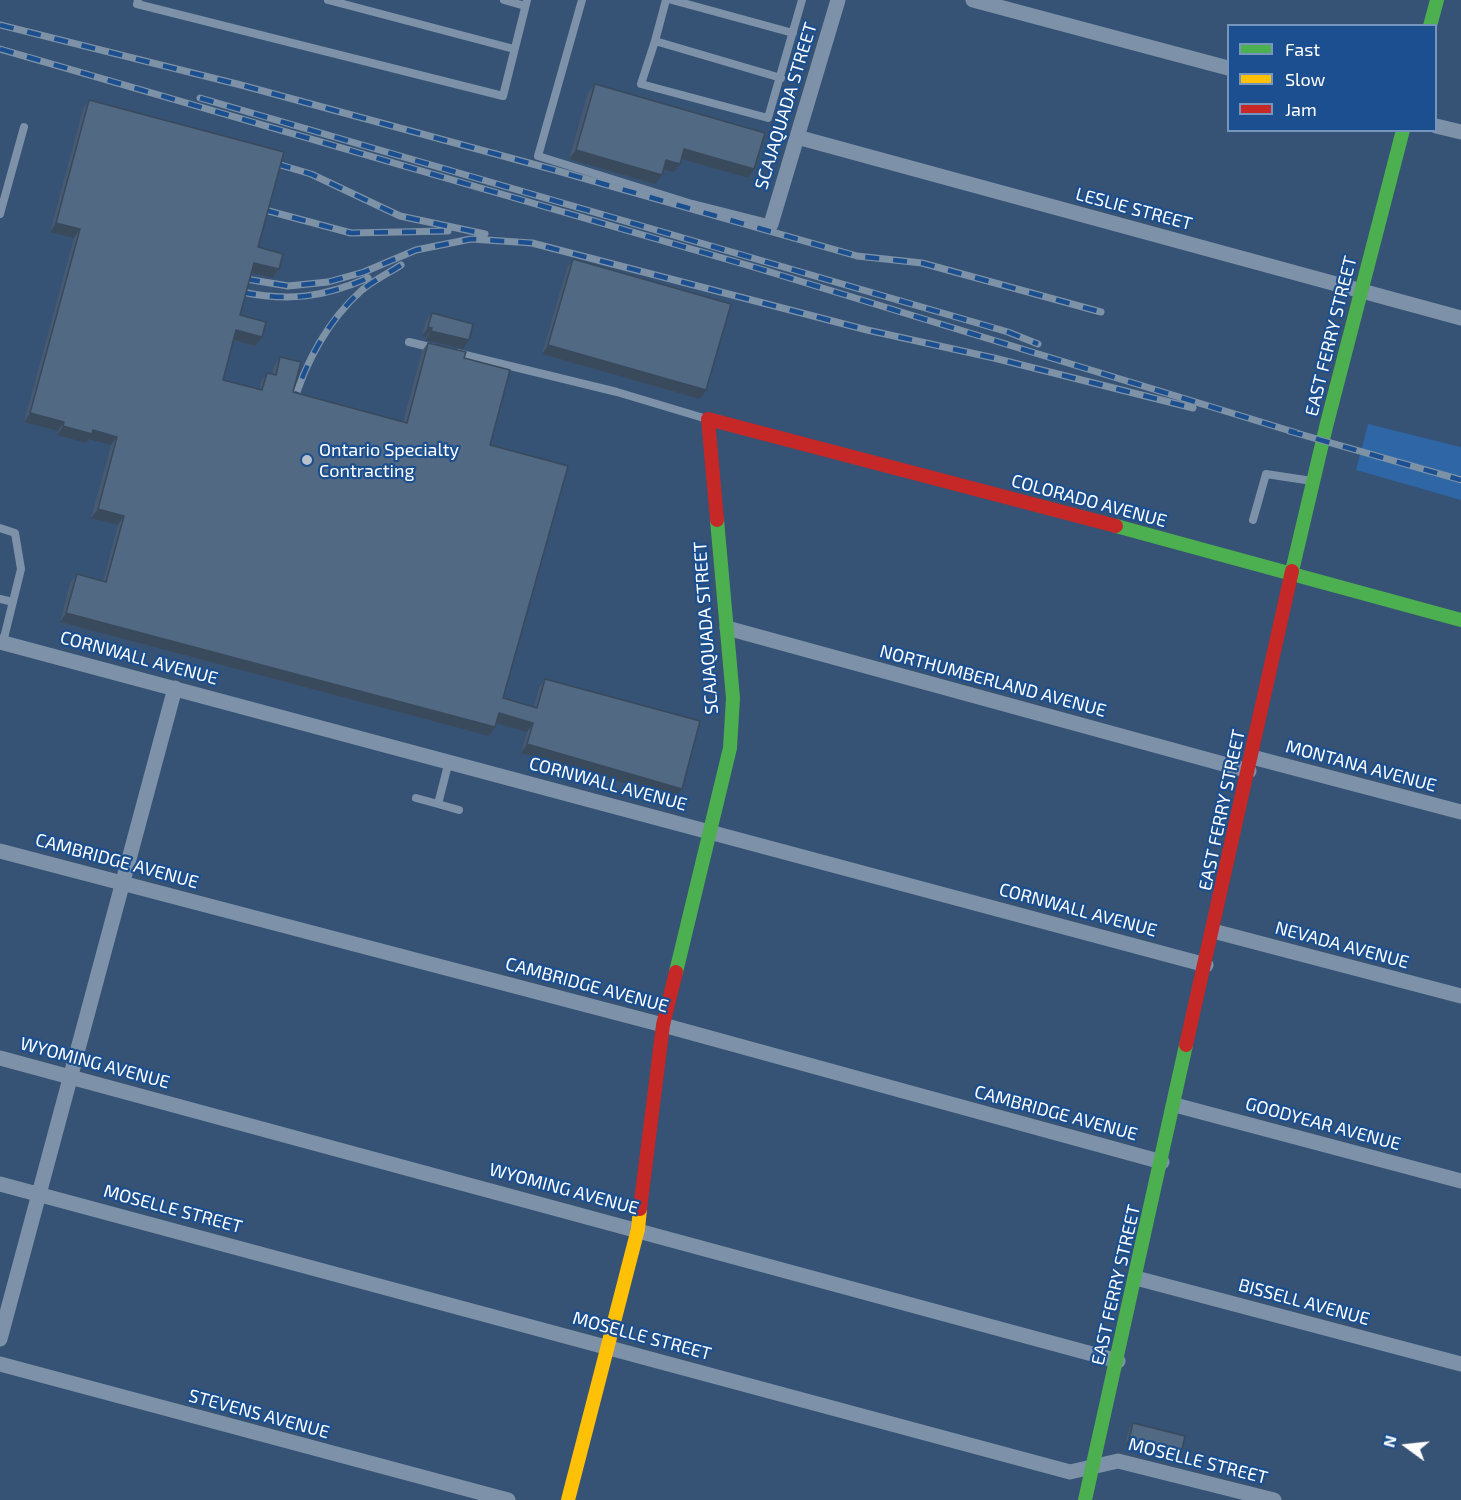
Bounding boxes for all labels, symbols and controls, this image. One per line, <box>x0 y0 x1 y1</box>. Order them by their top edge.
street label: SCAJAQUADA STREET <box>750 20 822 192</box>
legend <box>1227 24 1437 132</box>
text: Fast <box>1285 38 1320 60</box>
text: Slow <box>1285 68 1325 90</box>
text: Jam <box>1285 98 1317 120</box>
street label: LESLIE STREET <box>1073 183 1195 235</box>
street label: EAST FERRY STREET <box>1301 254 1361 418</box>
place label: Ontario Specialty Contracting <box>319 439 459 482</box>
marker: Ontario Specialty Contracting <box>300 453 314 467</box>
street label: COLORADO AVENUE <box>1009 470 1169 532</box>
street label: SCAJAQUADA STREET <box>689 541 723 715</box>
street label: CORNWALL AVENUE <box>58 627 220 689</box>
street label: NORTHUMBERLAND AVENUE <box>877 640 1109 722</box>
street label: EAST FERRY STREET <box>1194 727 1250 893</box>
street label: MONTANA AVENUE <box>1283 735 1439 797</box>
street label: CORNWALL AVENUE <box>527 753 689 815</box>
street label: CAMBRIDGE AVENUE <box>33 829 201 893</box>
street label: CORNWALL AVENUE <box>997 879 1159 941</box>
street label: NEVADA AVENUE <box>1273 917 1411 973</box>
street label: CAMBRIDGE AVENUE <box>503 953 671 1017</box>
street label: WYOMING AVENUE <box>18 1033 172 1093</box>
street label: CAMBRIDGE AVENUE <box>972 1081 1140 1145</box>
street label: GOODYEAR AVENUE <box>1243 1093 1403 1155</box>
street label: WYOMING AVENUE <box>487 1159 641 1219</box>
street label: MOSELLE STREET <box>101 1180 245 1238</box>
street label: EAST FERRY STREET <box>1087 1203 1145 1367</box>
street label: BISSELL AVENUE <box>1236 1274 1372 1330</box>
street label: MOSELLE STREET <box>570 1307 714 1365</box>
street label: STEVENS AVENUE <box>186 1385 332 1443</box>
north arrow <box>1377 1416 1437 1476</box>
street label: MOSELLE STREET <box>1126 1433 1270 1489</box>
text: N <box>1378 1433 1400 1449</box>

